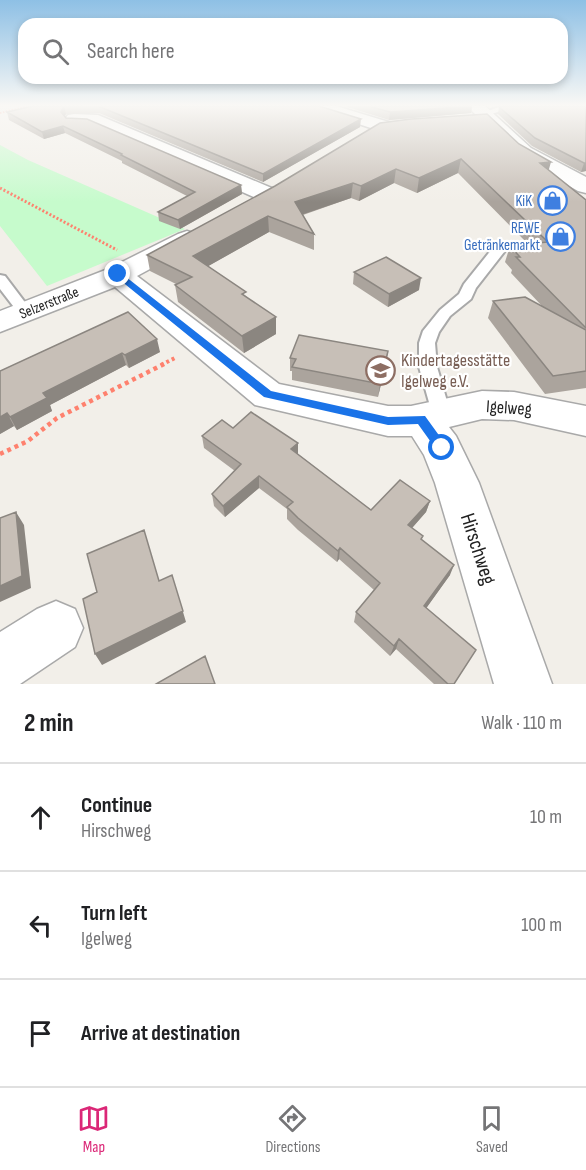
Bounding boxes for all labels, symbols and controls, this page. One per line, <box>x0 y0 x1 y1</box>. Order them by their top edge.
search box <box>18 18 568 84</box>
icon: search <box>39 35 72 68</box>
text: Search here <box>87 38 174 65</box>
shop icon: KiK <box>537 185 569 217</box>
place label: KiK <box>516 192 532 211</box>
place label: REWE Getränkemarkt <box>464 219 540 255</box>
shop icon: REWE Getränkemarkt <box>545 221 577 253</box>
route end <box>104 260 130 286</box>
street label: Selzerstraße <box>16 282 82 324</box>
place label: Kindertagesstätte Igelweg e.V. <box>401 350 510 392</box>
school or university icon: Kindertagesstätte Igelweg e.V. <box>364 354 396 386</box>
street label: Igelweg <box>485 396 533 420</box>
route start <box>428 434 454 460</box>
street label: Hirschweg <box>455 510 501 588</box>
text: 2 min <box>24 708 74 739</box>
text: Walk · 110 m <box>481 711 562 735</box>
text: Continue <box>81 792 152 819</box>
icon: ahead <box>24 801 57 834</box>
text: 10 m <box>530 805 562 829</box>
text: Hirschweg <box>81 819 151 843</box>
text: Turn left <box>81 900 147 927</box>
icon: left <box>24 909 57 942</box>
text: 100 m <box>521 913 562 937</box>
text: Igelweg <box>81 927 132 951</box>
icon: arrive <box>24 1017 57 1050</box>
text: Arrive at destination <box>81 1020 240 1047</box>
tab: Map <box>77 1102 110 1157</box>
tab: Directions <box>265 1102 320 1157</box>
tab: Saved <box>475 1102 508 1157</box>

